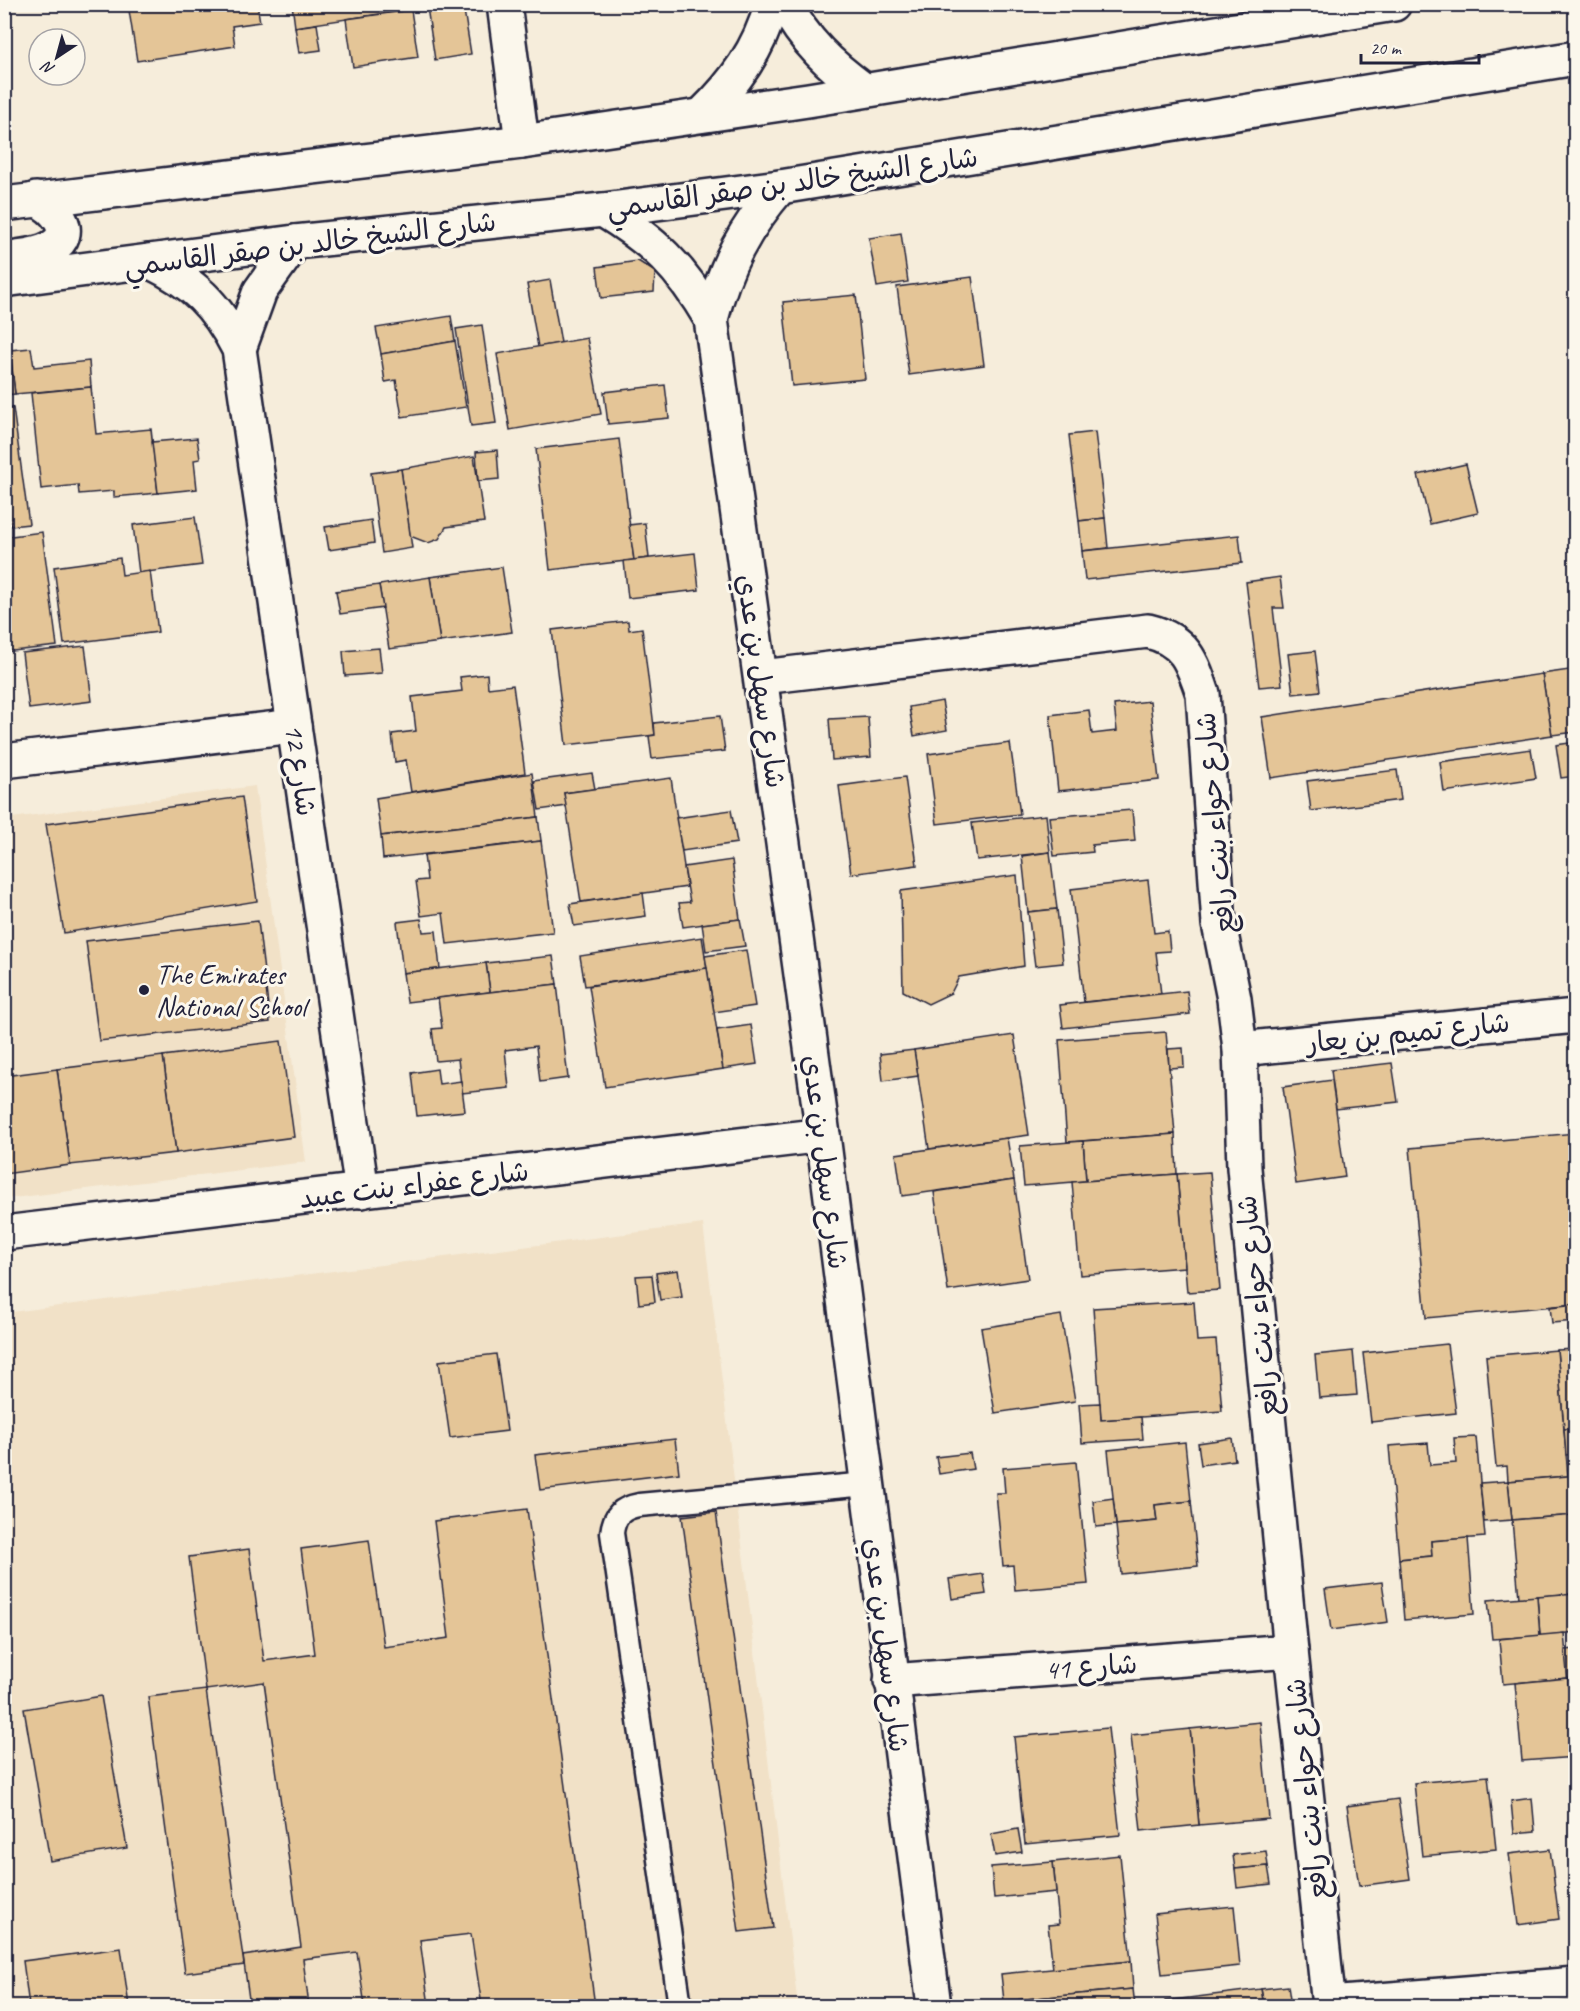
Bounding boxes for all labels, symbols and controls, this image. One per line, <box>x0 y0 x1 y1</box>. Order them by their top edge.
north arrow <box>27 27 87 87</box>
scale bar <box>1361 27 1480 65</box>
text: 20 m <box>1370 37 1403 59</box>
text: N <box>36 56 59 79</box>
street label: شارع الشيخ خالد بن صقر القاسمي <box>604 139 981 233</box>
street label: شارع الشيخ خالد بن صقر القاسمي <box>122 203 499 291</box>
street label: شارع سهل بن عدي <box>726 572 794 791</box>
street label: شارع حواء بنت رافع <box>1187 710 1244 935</box>
street label: شارع 12 <box>275 722 324 819</box>
place label: The Emirates National School <box>156 957 311 1024</box>
marker: The Emirates National School <box>137 983 151 997</box>
street label: شارع تميم بن يعار <box>1303 1004 1512 1065</box>
street label: شارع سهل بن عدي <box>792 1053 856 1272</box>
street label: شارع عفراء بنت عبيد <box>297 1153 531 1218</box>
street label: شارع حواء بنت رافع <box>1228 1193 1289 1418</box>
street label: شارع سهل بن عدي <box>853 1536 917 1755</box>
street label: شارع 41 <box>1044 1646 1139 1689</box>
street label: شارع حواء بنت رافع <box>1277 1676 1338 1901</box>

